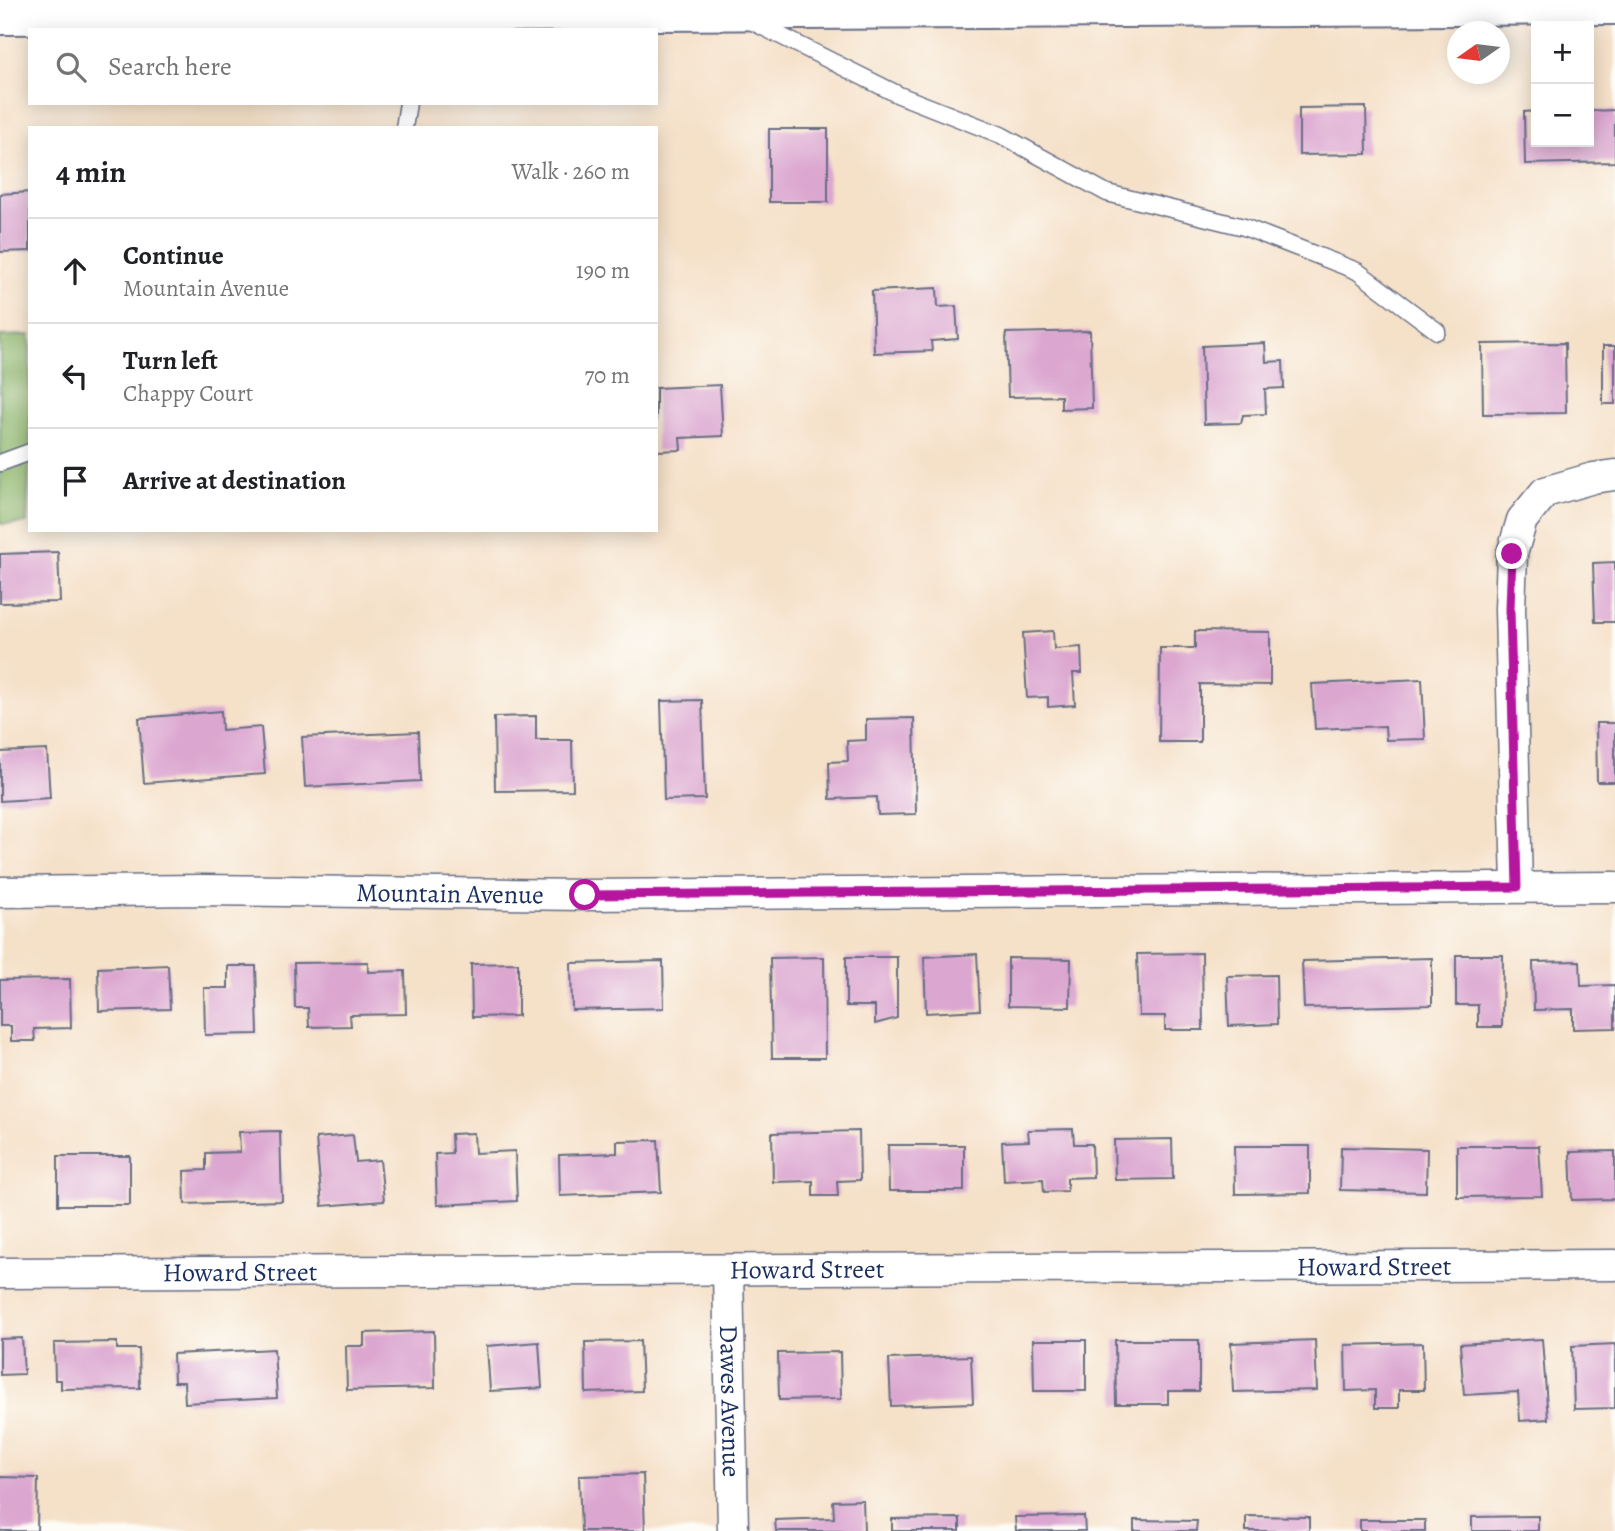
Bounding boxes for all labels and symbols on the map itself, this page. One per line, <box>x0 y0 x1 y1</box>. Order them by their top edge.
north arrow <box>1447 21 1510 84</box>
route end <box>1496 538 1527 569</box>
street label: Mountain Avenue <box>356 875 544 912</box>
route start <box>569 879 600 910</box>
street label: Howard Street <box>1297 1248 1452 1284</box>
street label: Howard Street <box>730 1251 885 1287</box>
street label: Howard Street <box>163 1254 318 1290</box>
street label: Dawes Avenue <box>712 1324 749 1478</box>

